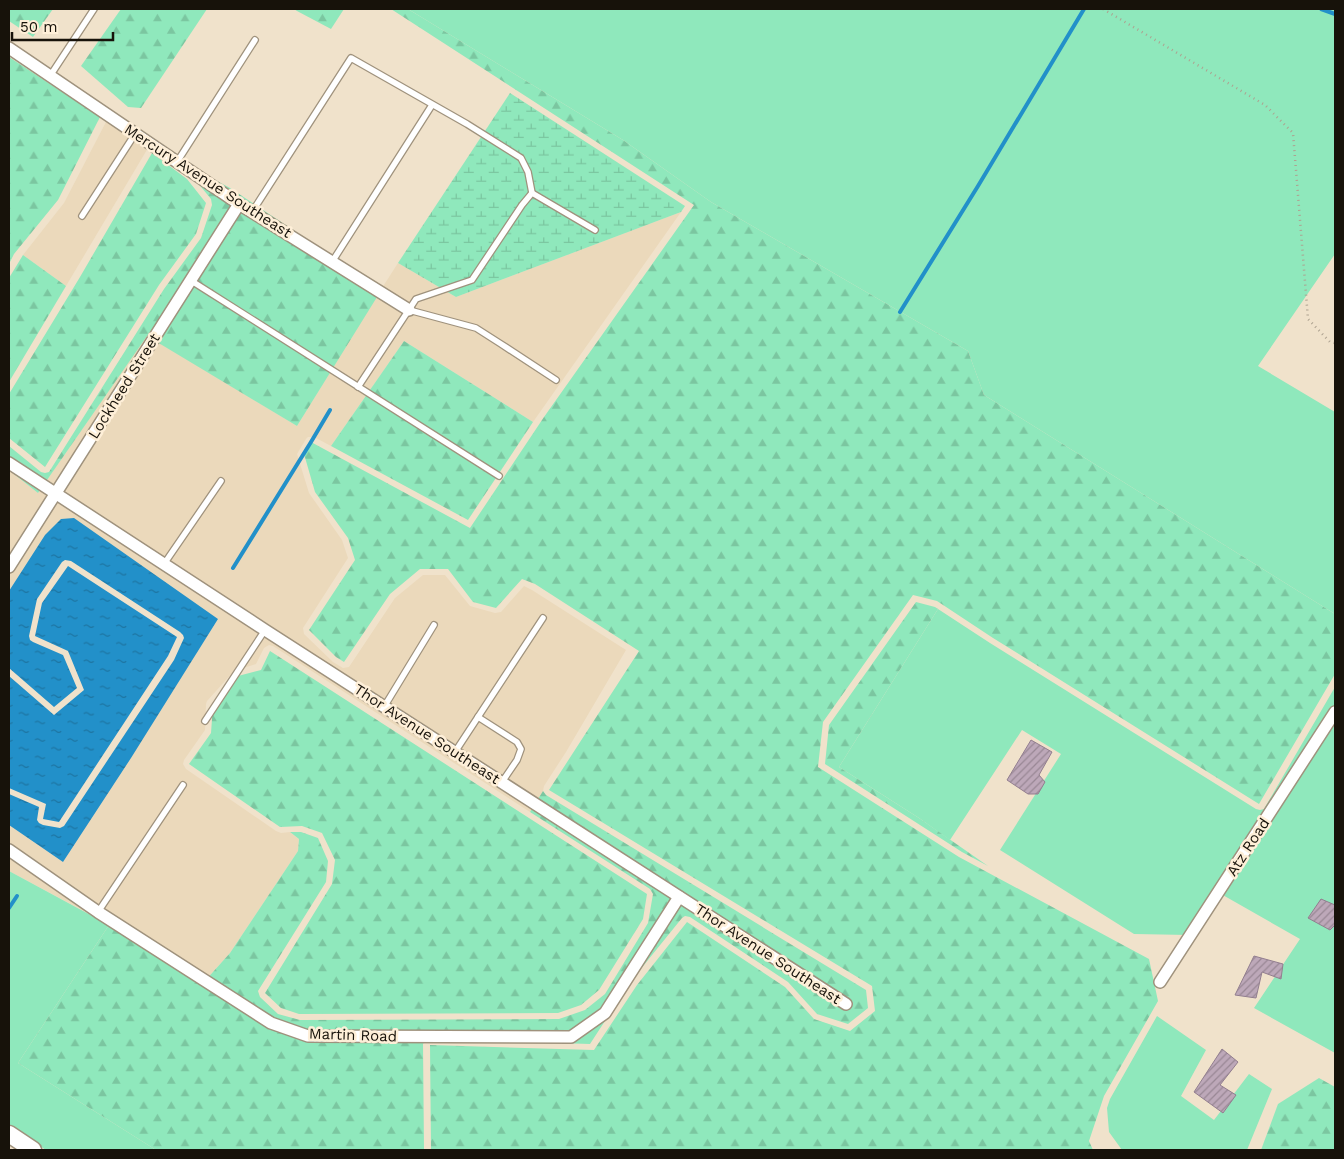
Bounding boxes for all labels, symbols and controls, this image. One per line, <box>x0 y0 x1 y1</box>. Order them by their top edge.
scale bar <box>12 10 114 42</box>
text: 50 m <box>20 18 57 36</box>
street label: Mercury Avenue Southeast <box>121 120 296 242</box>
street label: Lockheed Street <box>84 329 164 442</box>
street label: Thor Avenue Southeast <box>351 680 504 788</box>
street label: Atz Road <box>1223 815 1273 879</box>
street label: Thor Avenue Southeast <box>692 900 845 1008</box>
street label: Martin Road <box>309 1024 397 1046</box>

